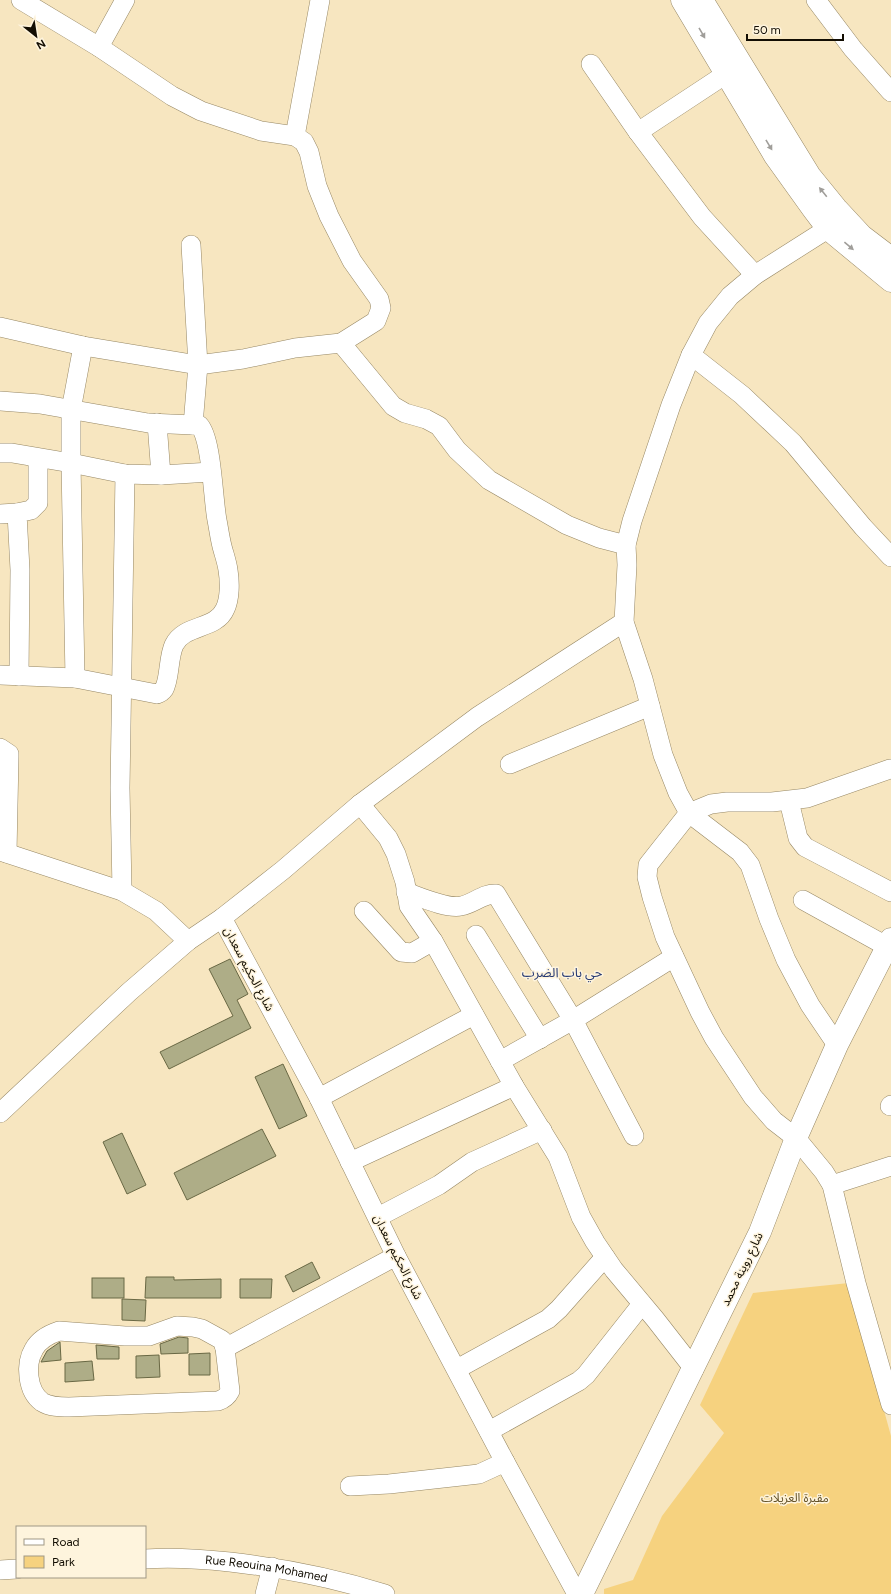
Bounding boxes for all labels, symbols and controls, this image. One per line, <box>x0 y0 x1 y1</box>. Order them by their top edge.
north arrow <box>16 16 56 56</box>
scale bar <box>747 16 843 42</box>
text: 50 m <box>753 23 781 37</box>
one-way arrow <box>698 28 705 39</box>
text: N <box>34 36 48 52</box>
one-way arrow <box>765 140 773 150</box>
one-way arrow <box>818 187 827 198</box>
one-way arrow <box>844 242 854 251</box>
street label: شارع الحكيم سعدان <box>219 924 277 1014</box>
district label: حي باب الضرب <box>522 965 603 983</box>
street label: شارع الحكيم سعدان <box>369 1212 425 1303</box>
street label: شارع روينة محمد <box>718 1230 768 1309</box>
park label: مقبرة العزيلات <box>761 1491 829 1505</box>
legend <box>16 1526 146 1578</box>
text: Road <box>52 1535 80 1549</box>
street label: Rue Reouina Mohamed <box>205 1553 329 1585</box>
text: Park <box>52 1555 75 1569</box>

